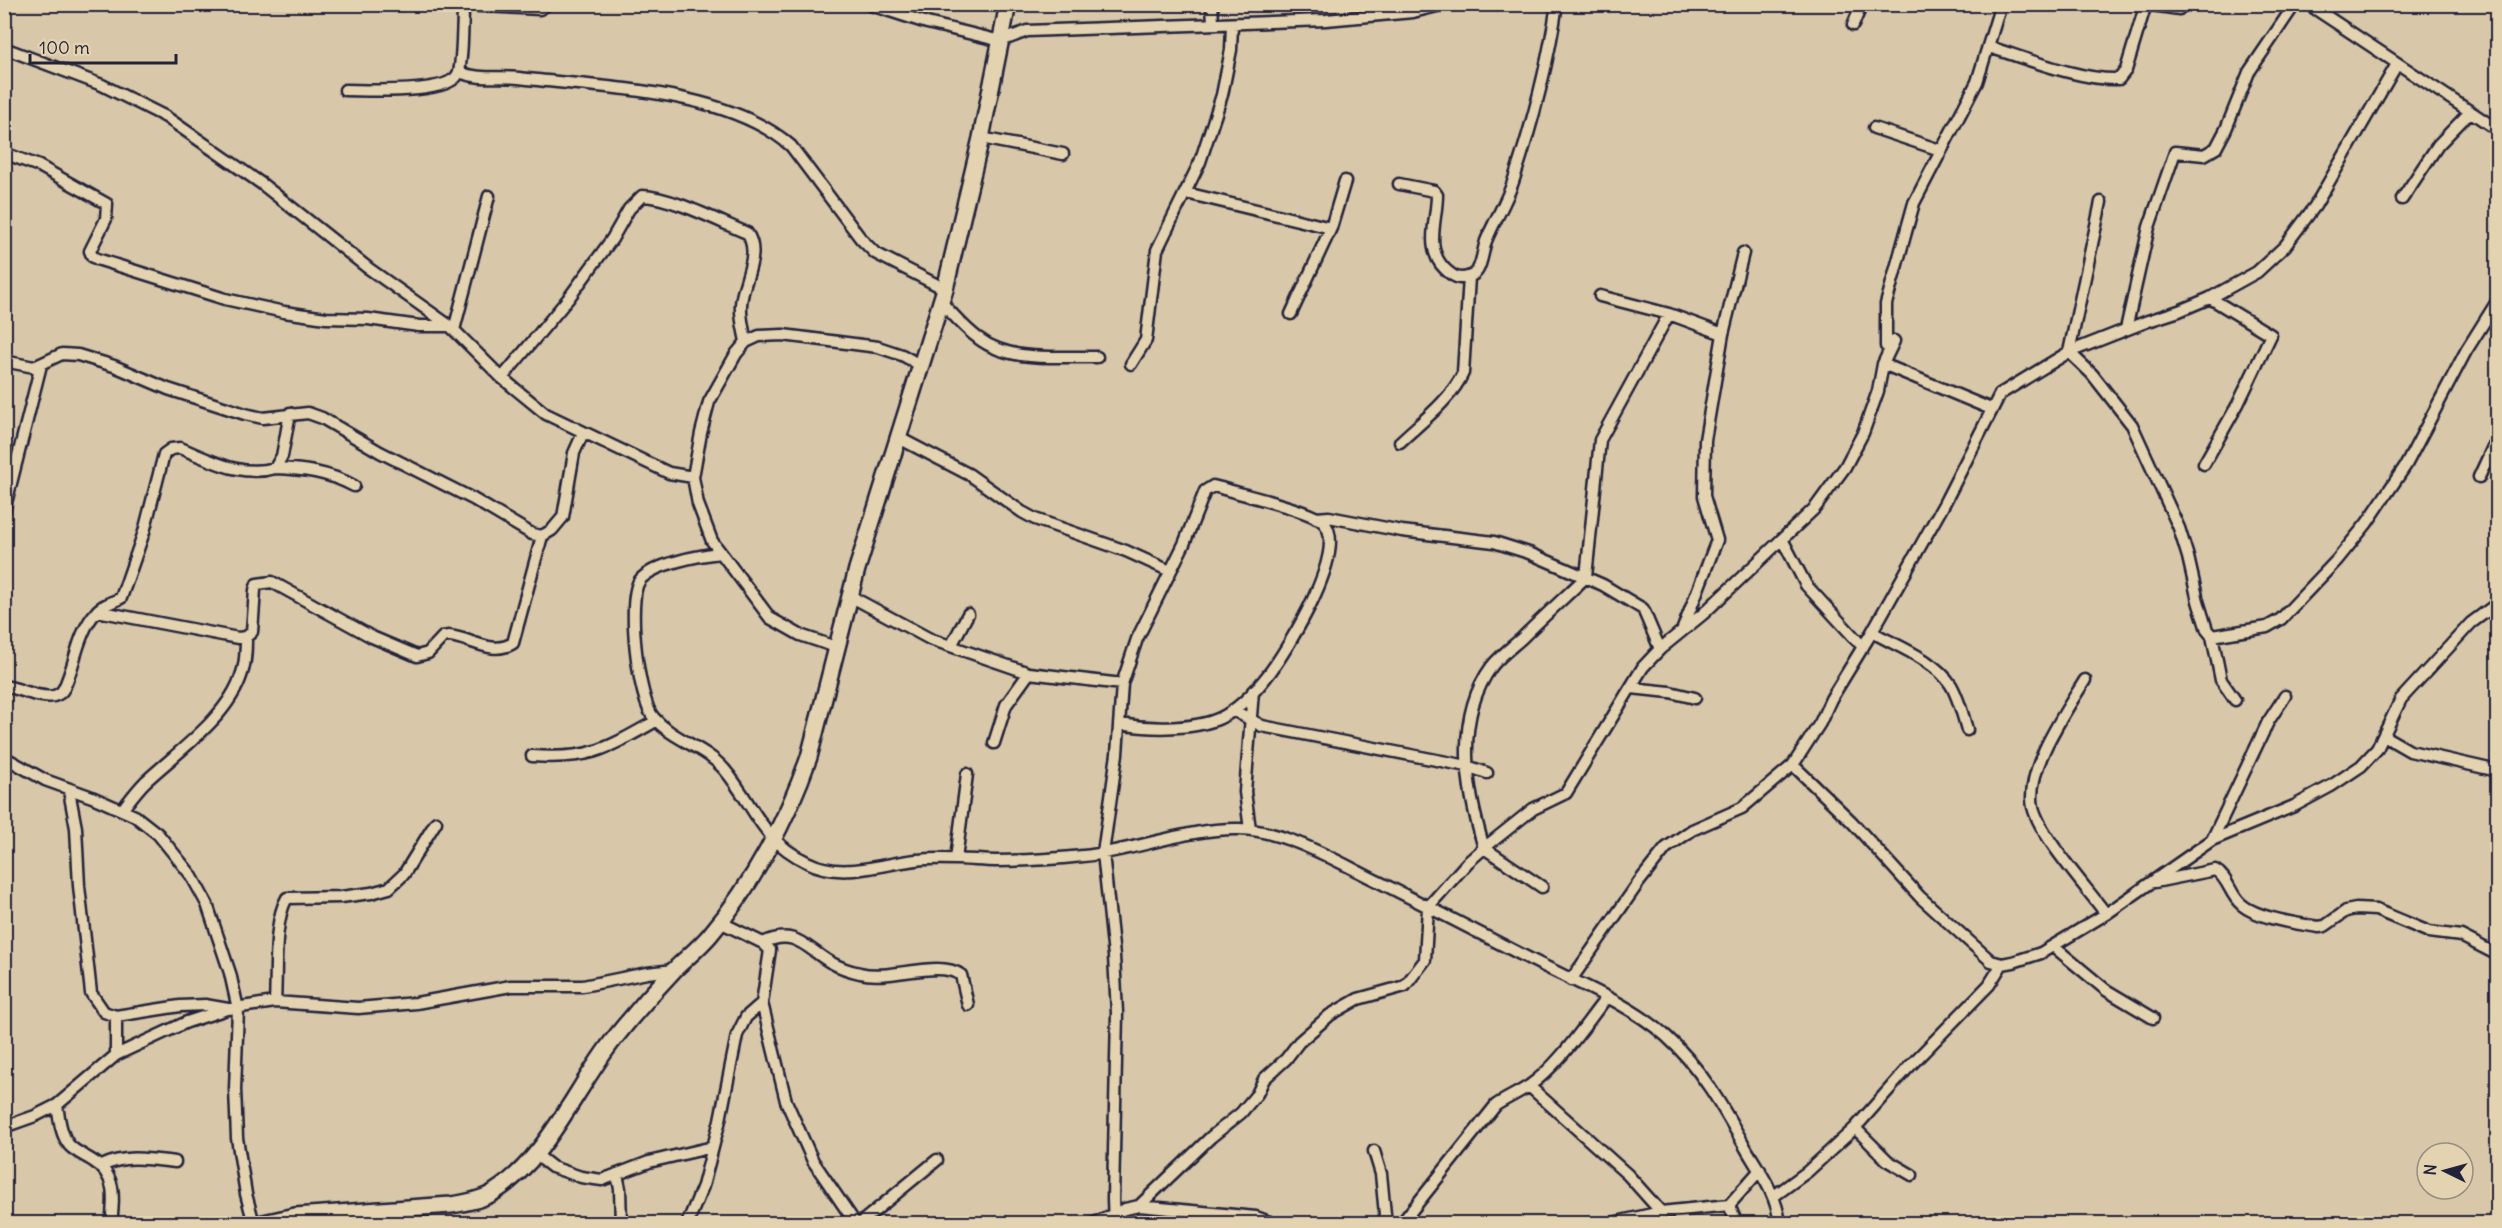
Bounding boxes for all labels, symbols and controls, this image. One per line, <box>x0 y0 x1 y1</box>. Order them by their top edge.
scale bar <box>30 27 176 65</box>
text: 100 m <box>39 36 90 59</box>
north arrow <box>2415 1141 2475 1201</box>
text: N <box>2420 1163 2441 1176</box>

